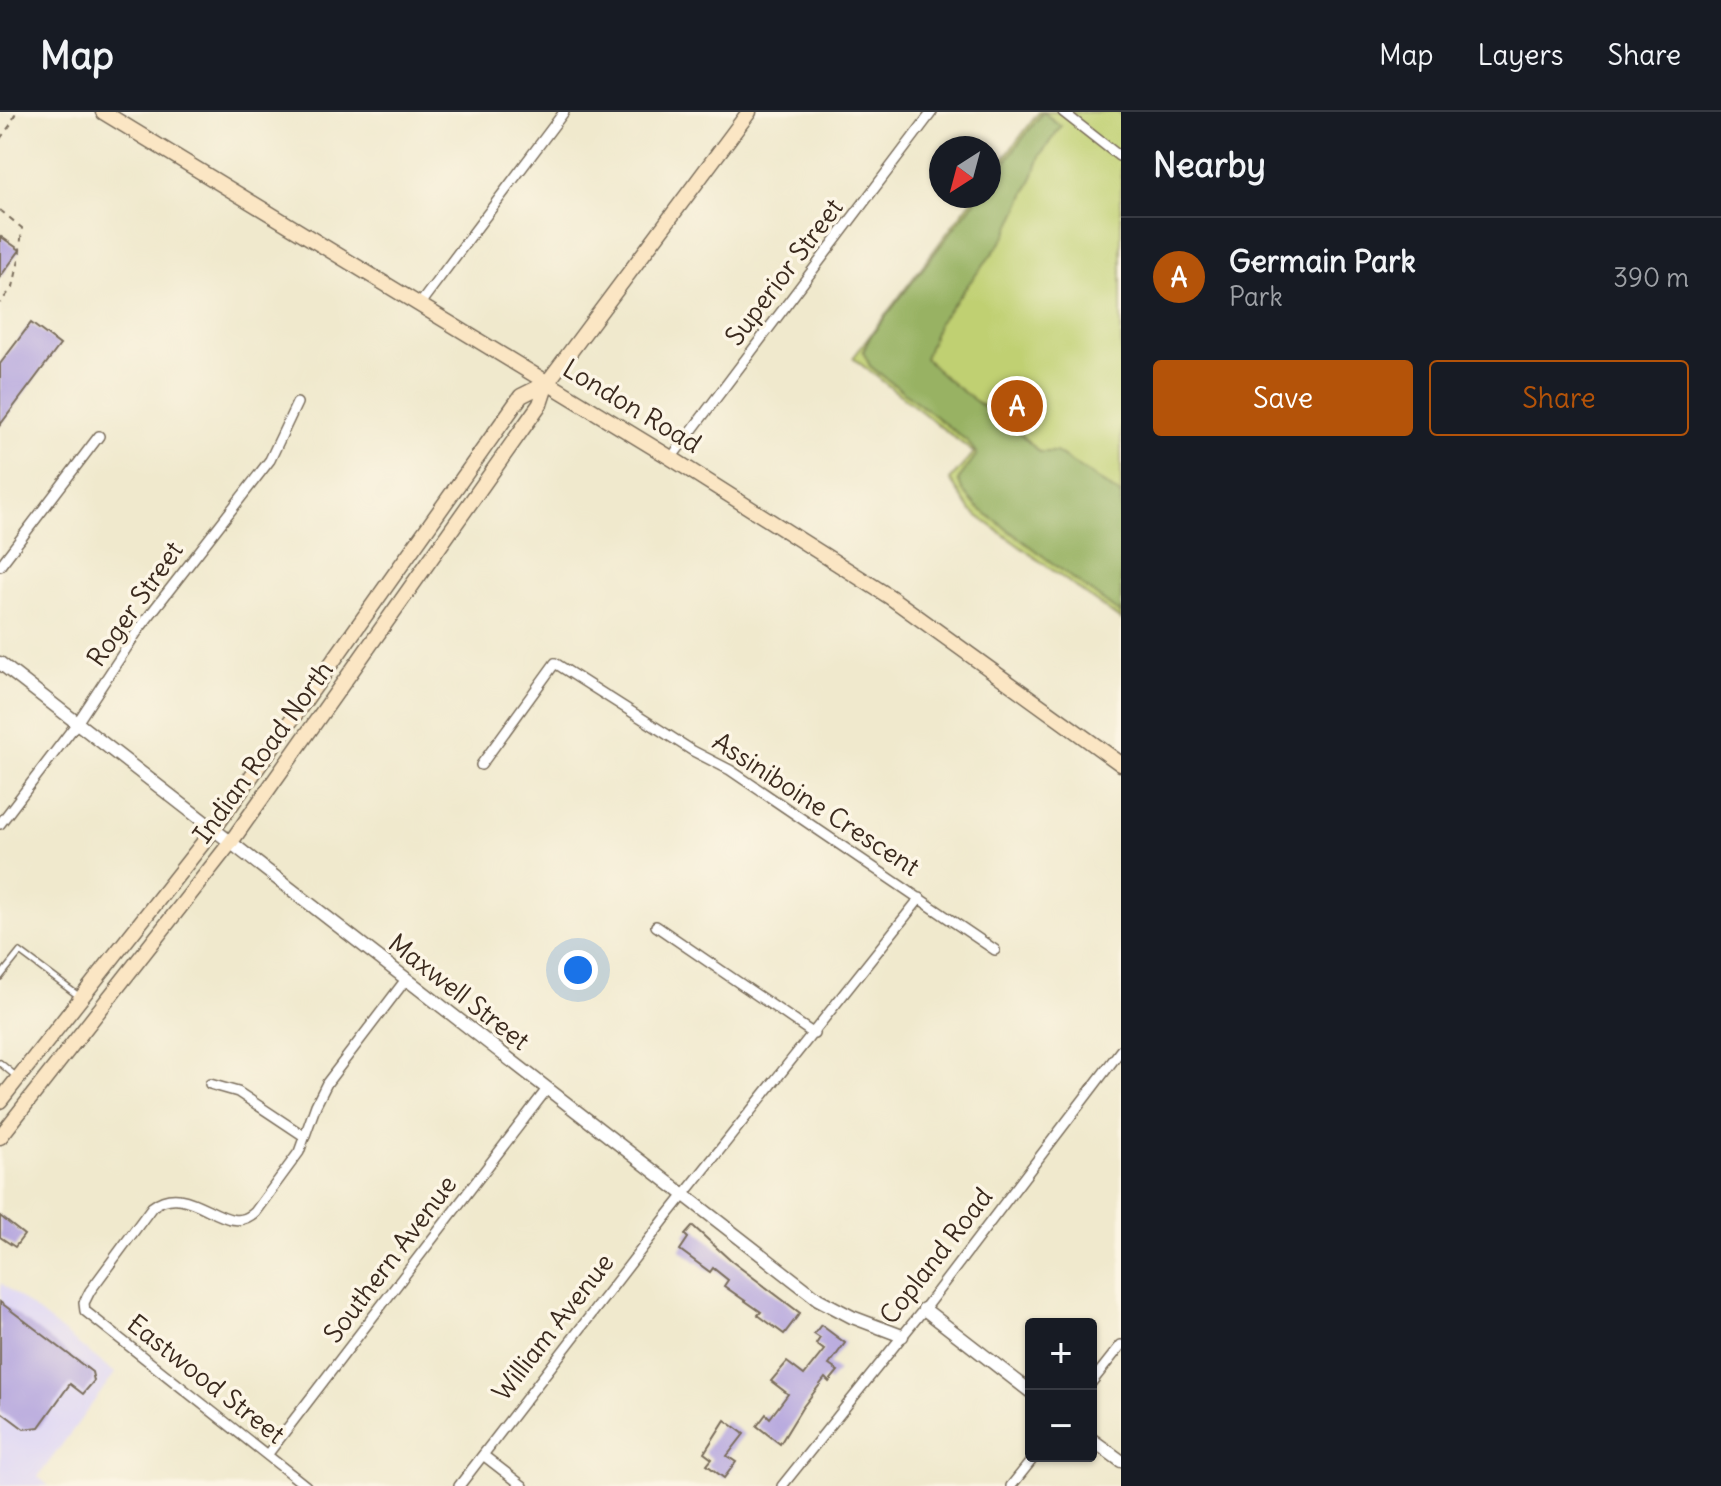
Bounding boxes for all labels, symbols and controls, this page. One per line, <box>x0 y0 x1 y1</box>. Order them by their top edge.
text: Map <box>40 32 114 79</box>
text: Map <box>1379 37 1434 73</box>
text: Layers <box>1478 37 1564 73</box>
text: Share <box>1608 37 1681 73</box>
north arrow <box>929 136 1001 208</box>
text: Nearby <box>1153 143 1266 186</box>
street label: Superior Street <box>718 191 850 352</box>
text: Germain Park <box>1229 242 1416 280</box>
text: A <box>1171 261 1187 294</box>
text: 390 m <box>1613 261 1689 294</box>
text: Park <box>1229 280 1283 313</box>
street label: London Road <box>557 351 707 460</box>
button: Save <box>1153 360 1413 436</box>
button: Share <box>1429 360 1689 436</box>
pin: A <box>991 376 1043 436</box>
street label: Roger Street <box>79 534 190 673</box>
street label: Indian Road North <box>185 654 340 849</box>
street label: Assiniboine Crescent <box>707 724 926 883</box>
street label: Maxwell Street <box>382 926 537 1057</box>
your location <box>558 950 598 990</box>
street label: Southern Avenue <box>316 1168 463 1349</box>
street label: Copland Road <box>872 1181 999 1331</box>
street label: William Avenue <box>485 1246 620 1407</box>
street label: Eastwood Street <box>121 1307 292 1451</box>
map controls <box>1025 1318 1097 1462</box>
button: + <box>1025 1318 1097 1390</box>
button: − <box>1025 1390 1097 1462</box>

